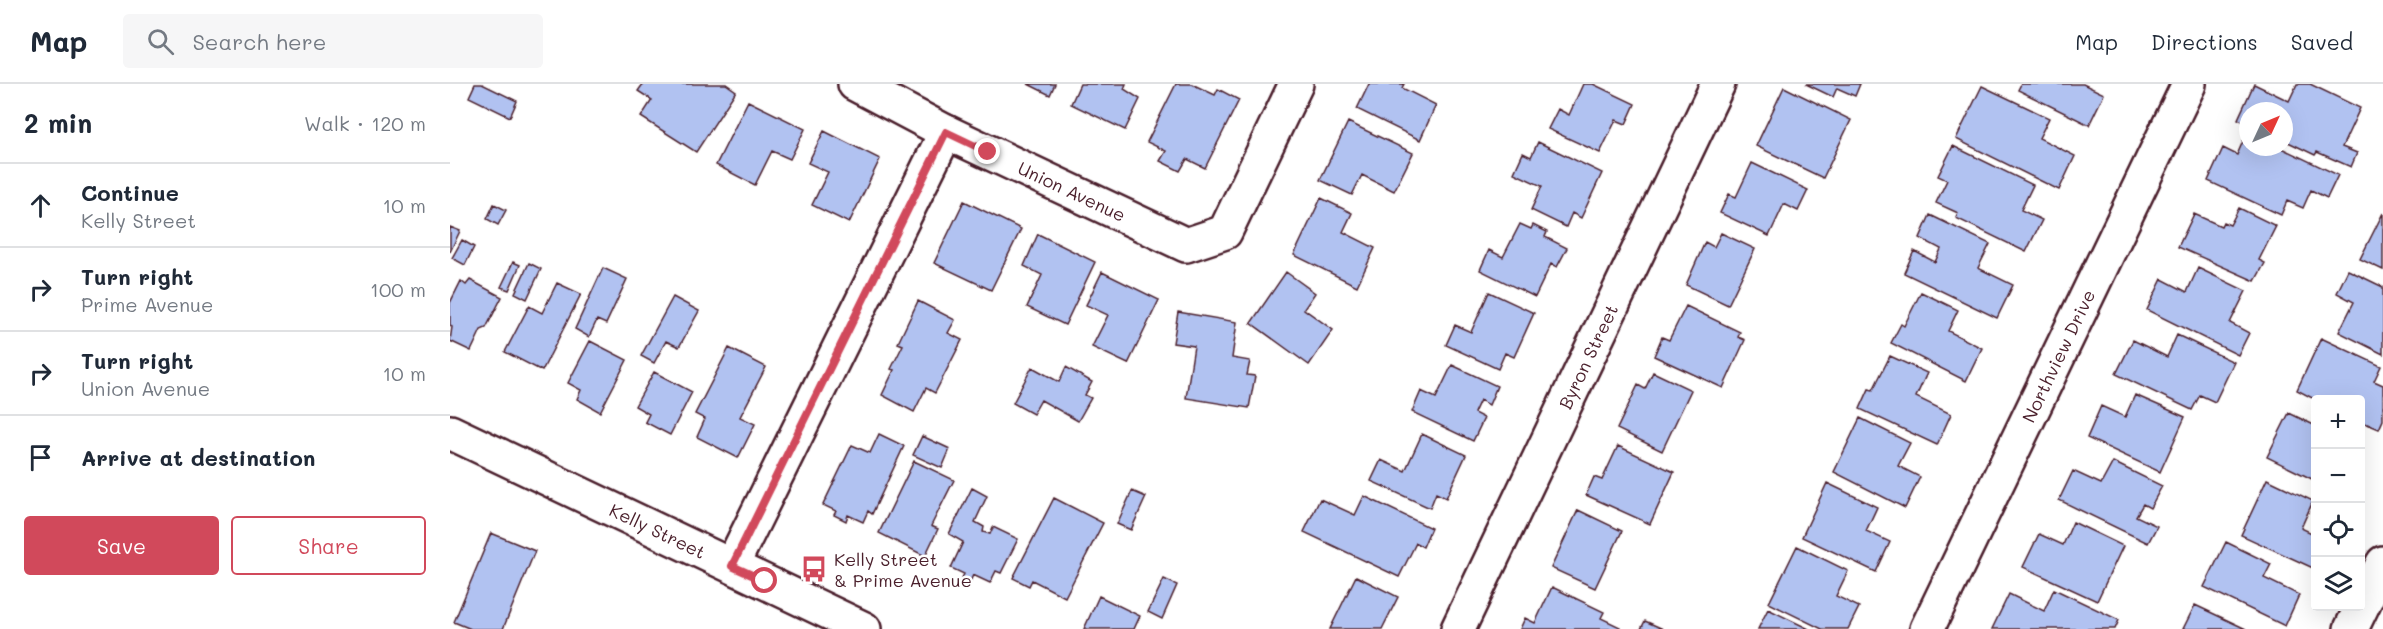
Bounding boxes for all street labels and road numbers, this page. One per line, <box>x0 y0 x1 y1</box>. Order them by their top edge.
street label: Union Avenue <box>1014 156 1130 227</box>
street label: Northview Drive <box>2016 286 2100 426</box>
street label: Byron Street <box>1553 300 1623 413</box>
street label: Kelly Street <box>606 498 710 564</box>

